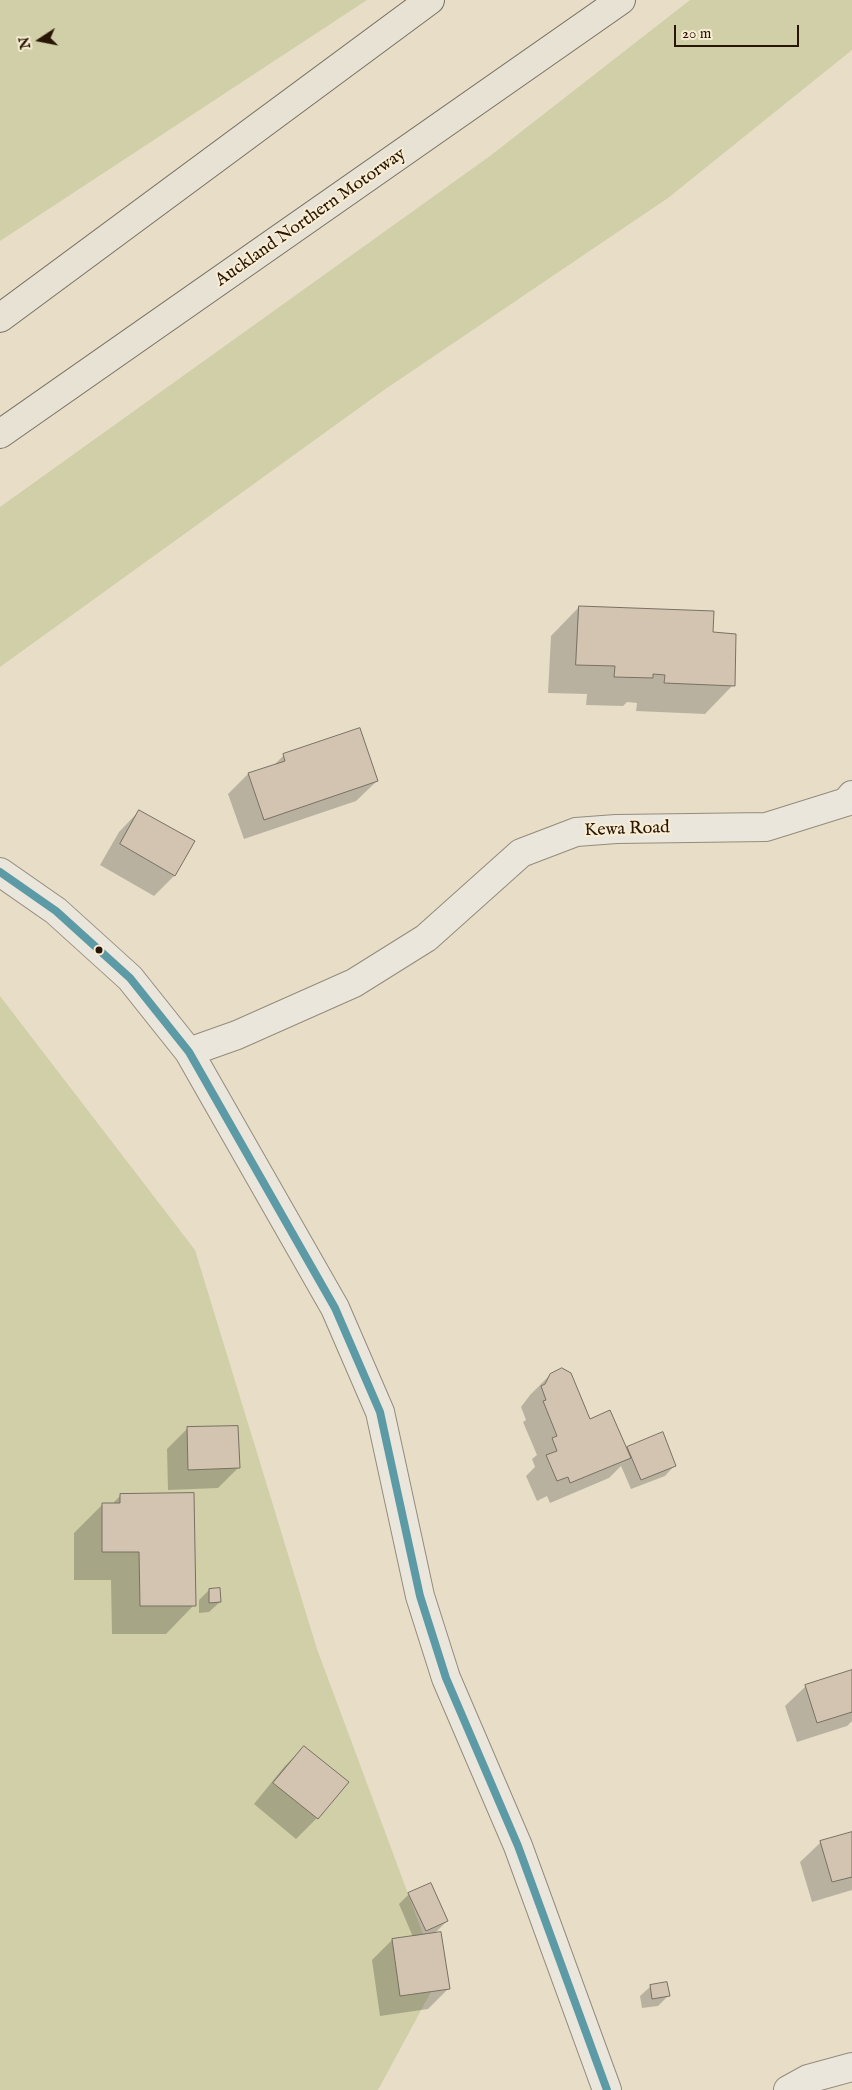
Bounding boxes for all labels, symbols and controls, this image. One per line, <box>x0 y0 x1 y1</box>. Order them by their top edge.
north arrow <box>15 15 65 65</box>
scale bar <box>677 15 802 47</box>
text: 20 m <box>682 24 711 43</box>
text: N <box>15 35 35 51</box>
street label: Auckland Northern Motorway <box>212 144 410 292</box>
street label: Kewa Road <box>584 818 670 842</box>
unlabelled marker <box>94 945 104 955</box>

